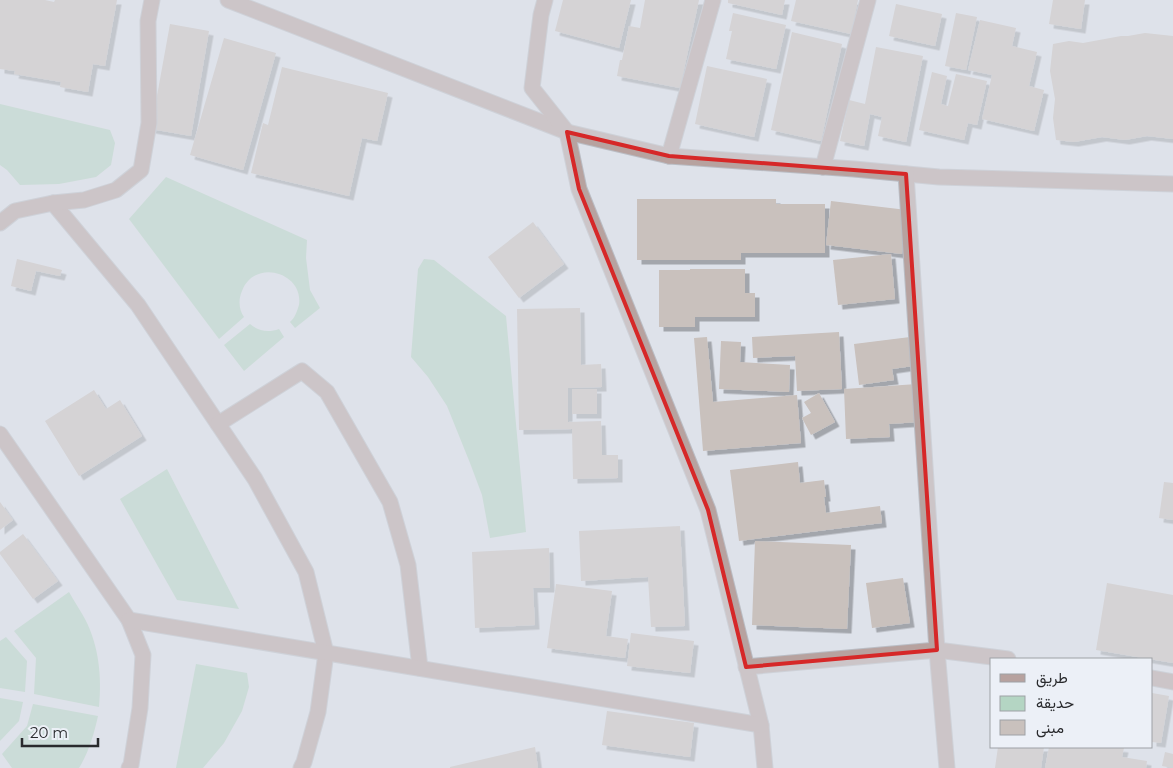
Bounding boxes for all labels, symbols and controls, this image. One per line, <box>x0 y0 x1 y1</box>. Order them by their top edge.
legend <box>990 658 1153 748</box>
text: طريق <box>1036 668 1068 688</box>
text: حديقة <box>1036 693 1074 712</box>
scale bar <box>22 716 99 748</box>
text: مبنى <box>1036 718 1064 738</box>
text: 20 m <box>30 723 68 742</box>

